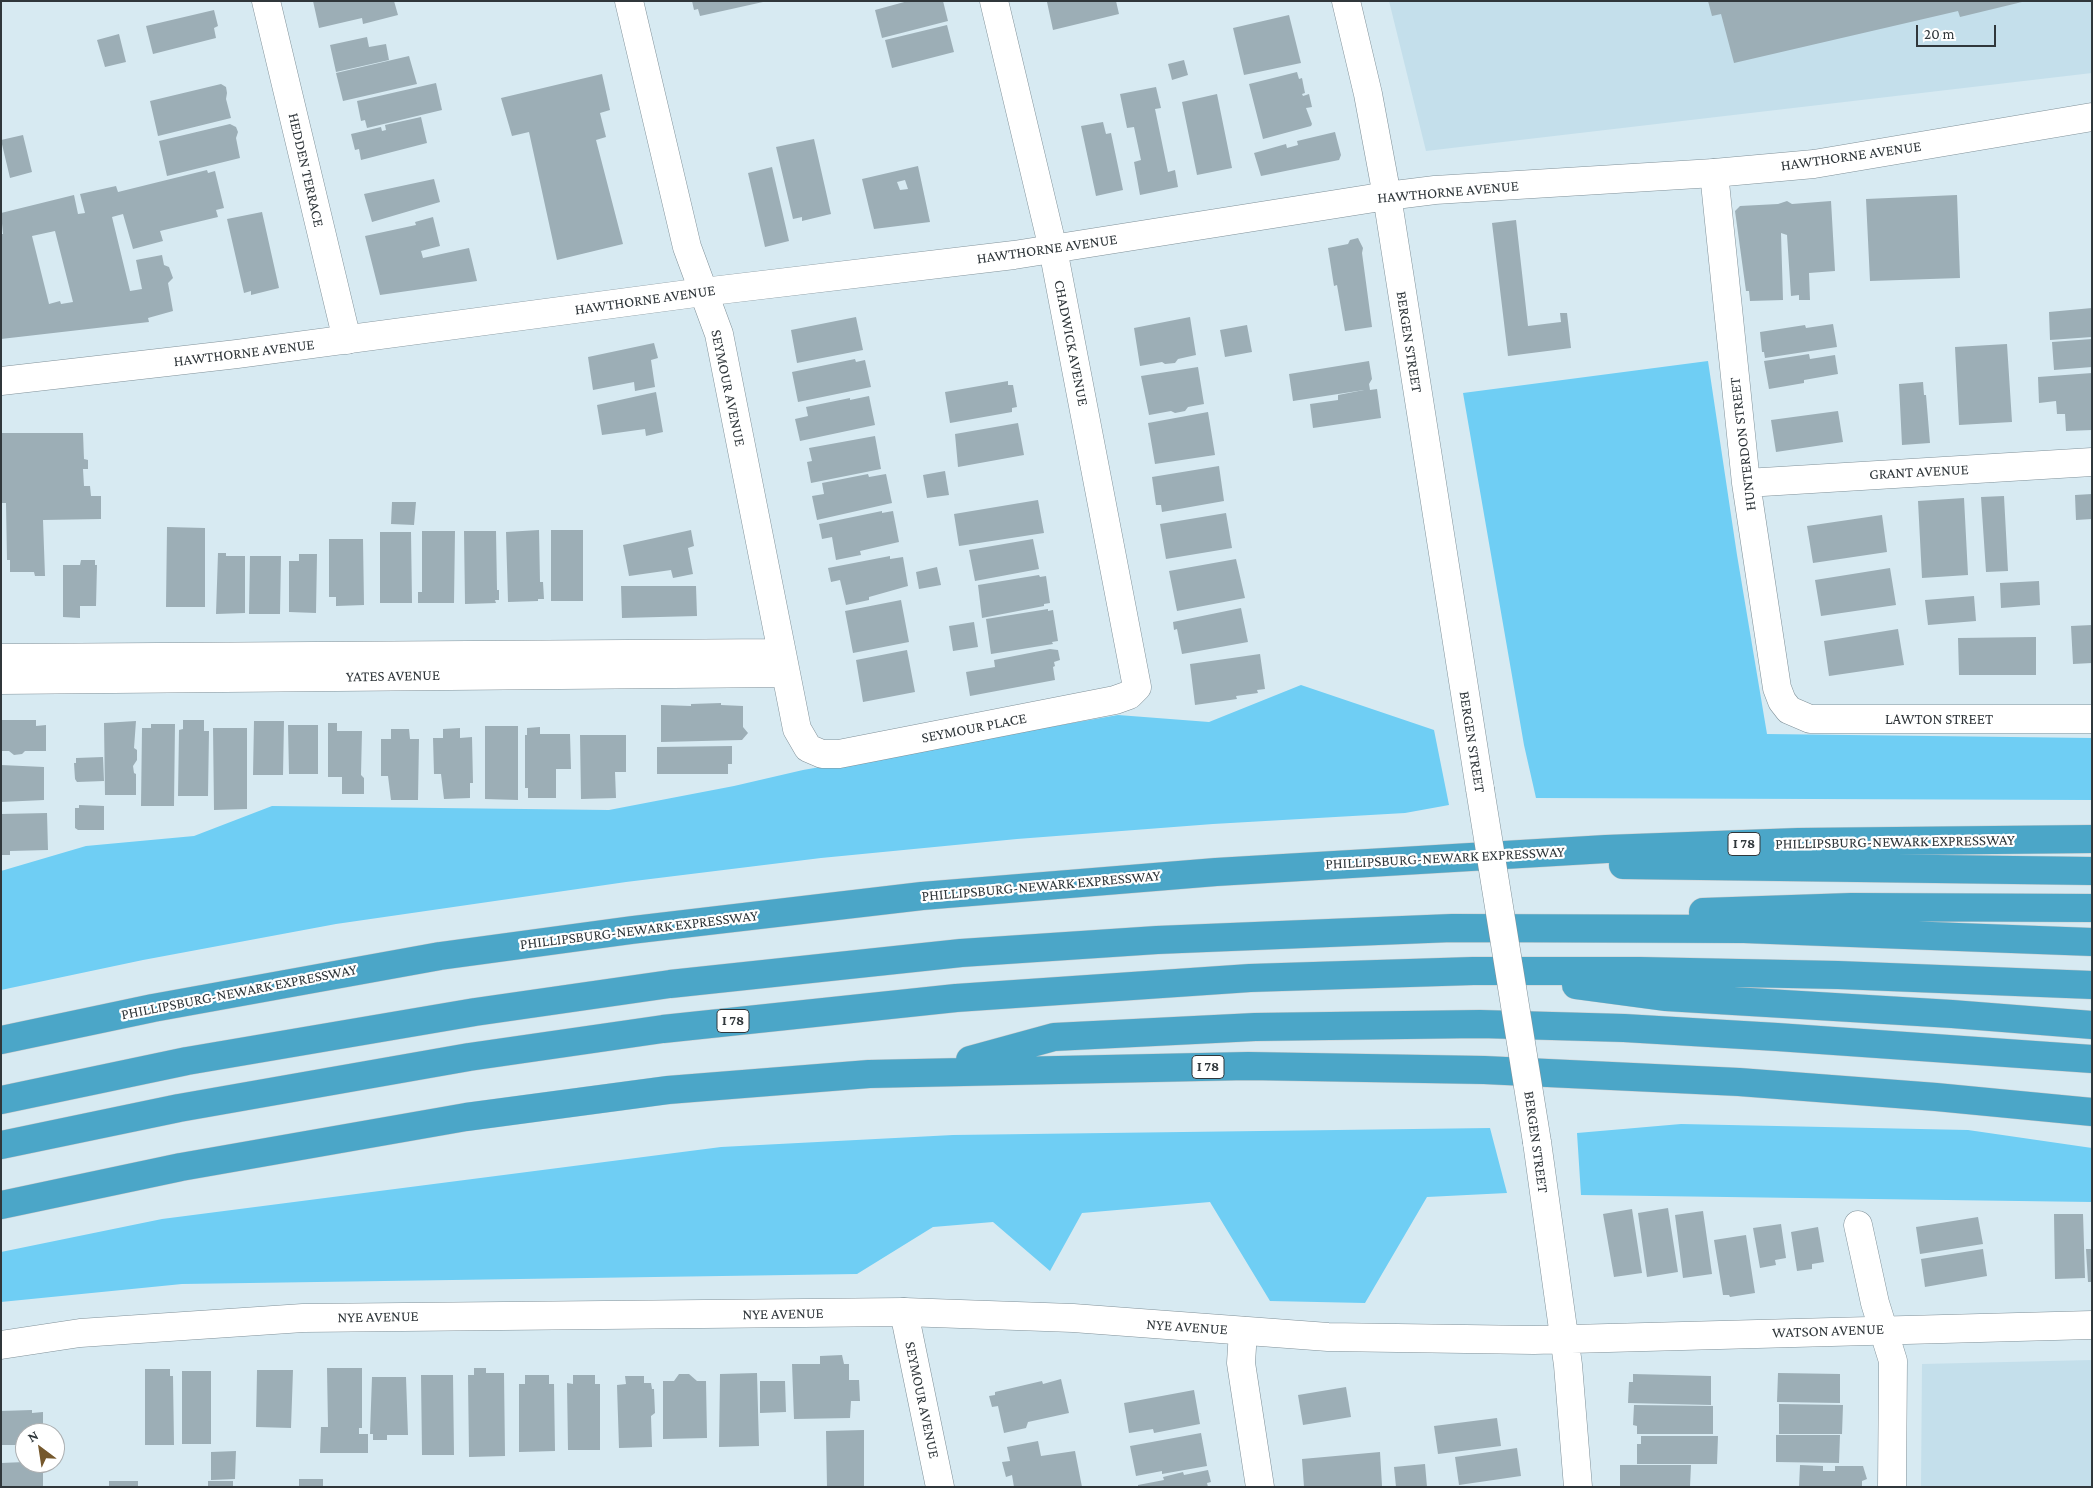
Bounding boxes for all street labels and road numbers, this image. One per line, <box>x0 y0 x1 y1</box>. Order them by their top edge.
street label: HEDDEN TERRACE <box>284 111 328 229</box>
street label: HAWTHORNE AVENUE <box>1780 137 1922 175</box>
street label: HAWTHORNE AVENUE <box>1377 177 1519 207</box>
street label: HAWTHORNE AVENUE <box>976 230 1118 268</box>
street label: CHADWICK AVENUE <box>1050 278 1092 408</box>
street label: HAWTHORNE AVENUE <box>574 281 716 319</box>
street label: BERGEN STREET <box>1392 290 1426 394</box>
street label: SEYMOUR AVENUE <box>707 328 749 448</box>
street label: HAWTHORNE AVENUE <box>173 335 315 371</box>
street label: HUNTERDON STREET <box>1726 376 1760 512</box>
street label: GRANT AVENUE <box>1869 460 1969 484</box>
street label: YATES AVENUE <box>346 666 440 686</box>
street label: BERGEN STREET <box>1455 690 1489 794</box>
street label: SEYMOUR PLACE <box>920 709 1028 747</box>
street label: LAWTON STREET <box>1885 710 1993 728</box>
street label: PHILLIPSBURG-NEWARK EXPRESSWAY <box>1775 831 2015 853</box>
road number: I 78 <box>1728 832 1760 856</box>
street label: PHILLIPSBURG-NEWARK EXPRESSWAY <box>1325 843 1565 873</box>
street label: PHILLIPSBURG-NEWARK EXPRESSWAY <box>921 867 1161 905</box>
street label: PHILLIPSBURG-NEWARK EXPRESSWAY <box>519 906 759 954</box>
street label: PHILLIPSBURG-NEWARK EXPRESSWAY <box>120 960 358 1024</box>
road number: I 78 <box>717 1009 749 1032</box>
road number: I 78 <box>1192 1056 1224 1078</box>
street label: BERGEN STREET <box>1520 1090 1552 1194</box>
street label: NYE AVENUE <box>742 1304 824 1324</box>
street label: NYE AVENUE <box>337 1307 419 1327</box>
street label: NYE AVENUE <box>1146 1315 1228 1339</box>
street label: WATSON AVENUE <box>1772 1320 1884 1342</box>
street label: SEYMOUR AVENUE <box>901 1340 943 1460</box>

